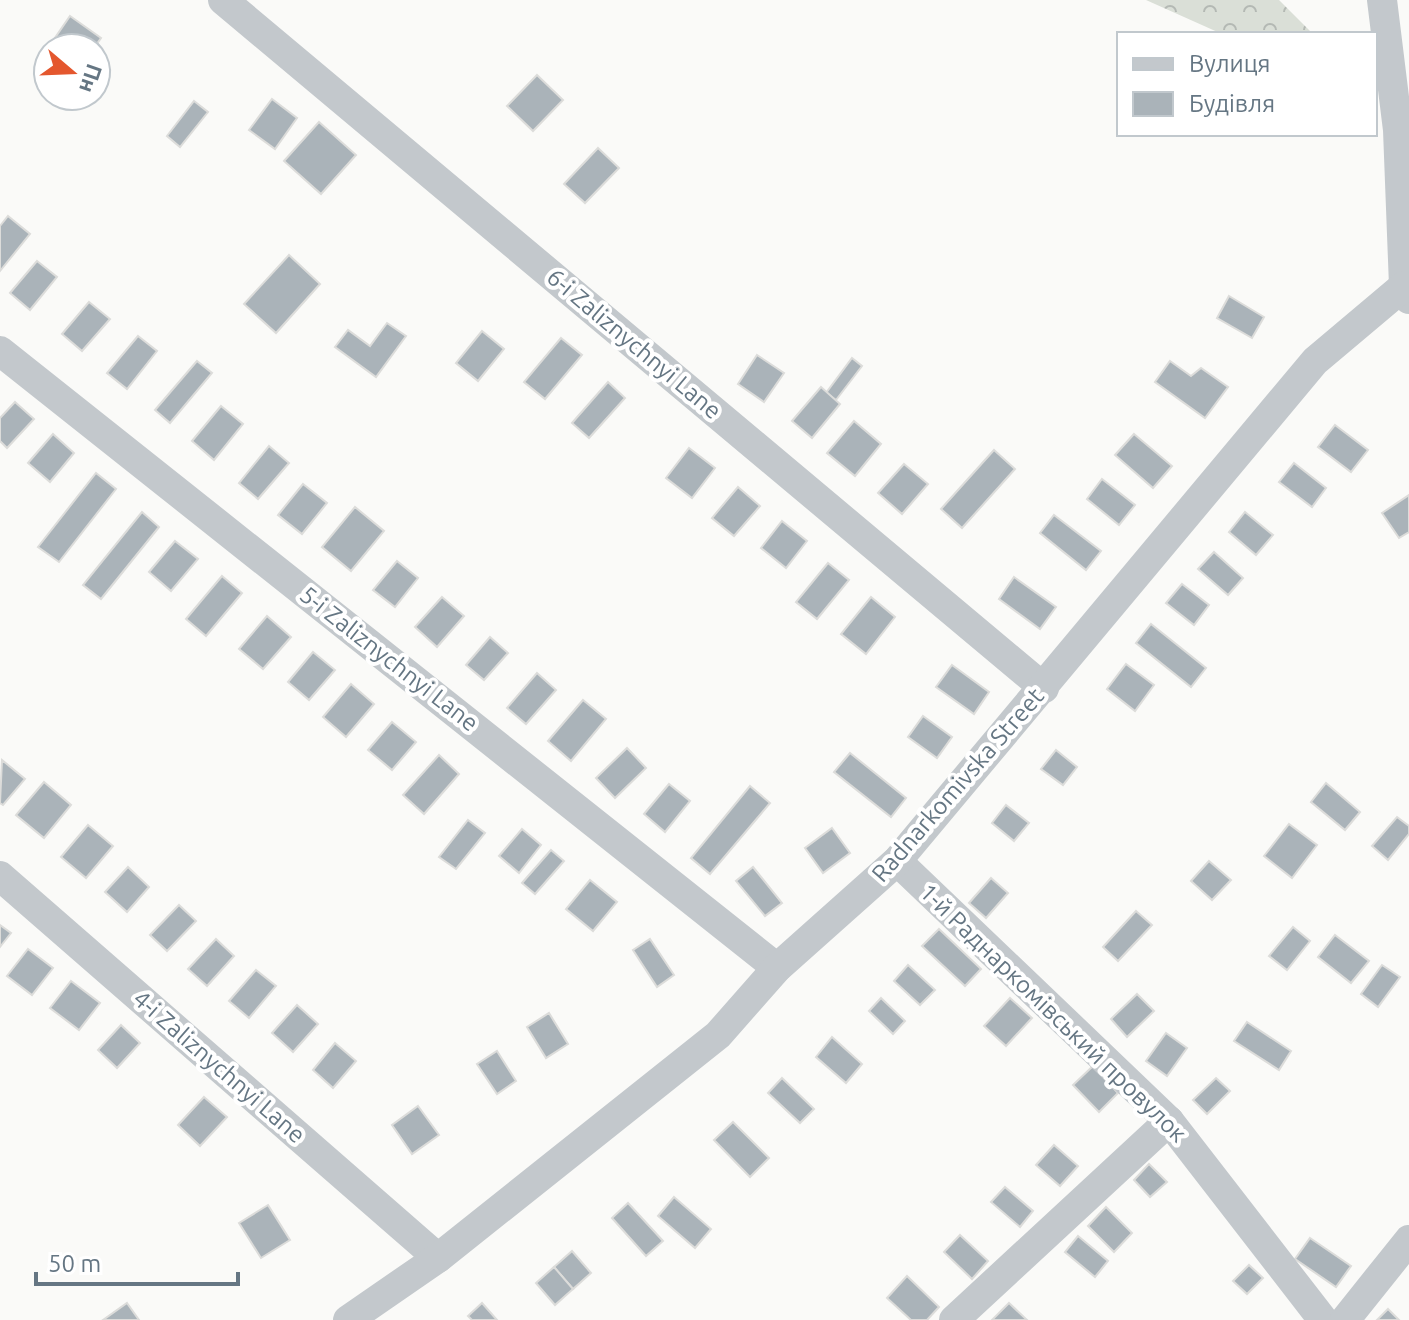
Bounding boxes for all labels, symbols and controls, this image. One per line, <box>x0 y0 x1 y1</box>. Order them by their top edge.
north arrow <box>32 32 112 112</box>
legend <box>1117 32 1377 136</box>
text: Вулиця <box>1189 50 1271 77</box>
text: Пн <box>75 61 108 96</box>
text: Будівля <box>1189 90 1275 117</box>
street label: 6-i Zaliznychnyi Lane <box>542 263 727 424</box>
street label: 5-i Zaliznychnyi Lane <box>295 581 484 737</box>
street label: Radnarkomivska Street <box>866 682 1049 887</box>
street label: 1-й Раднаркомівський провулок <box>914 878 1192 1147</box>
street label: 4-i Zaliznychnyi Lane <box>128 985 311 1149</box>
scale bar <box>36 1236 238 1286</box>
text: 50 m <box>48 1250 101 1277</box>

